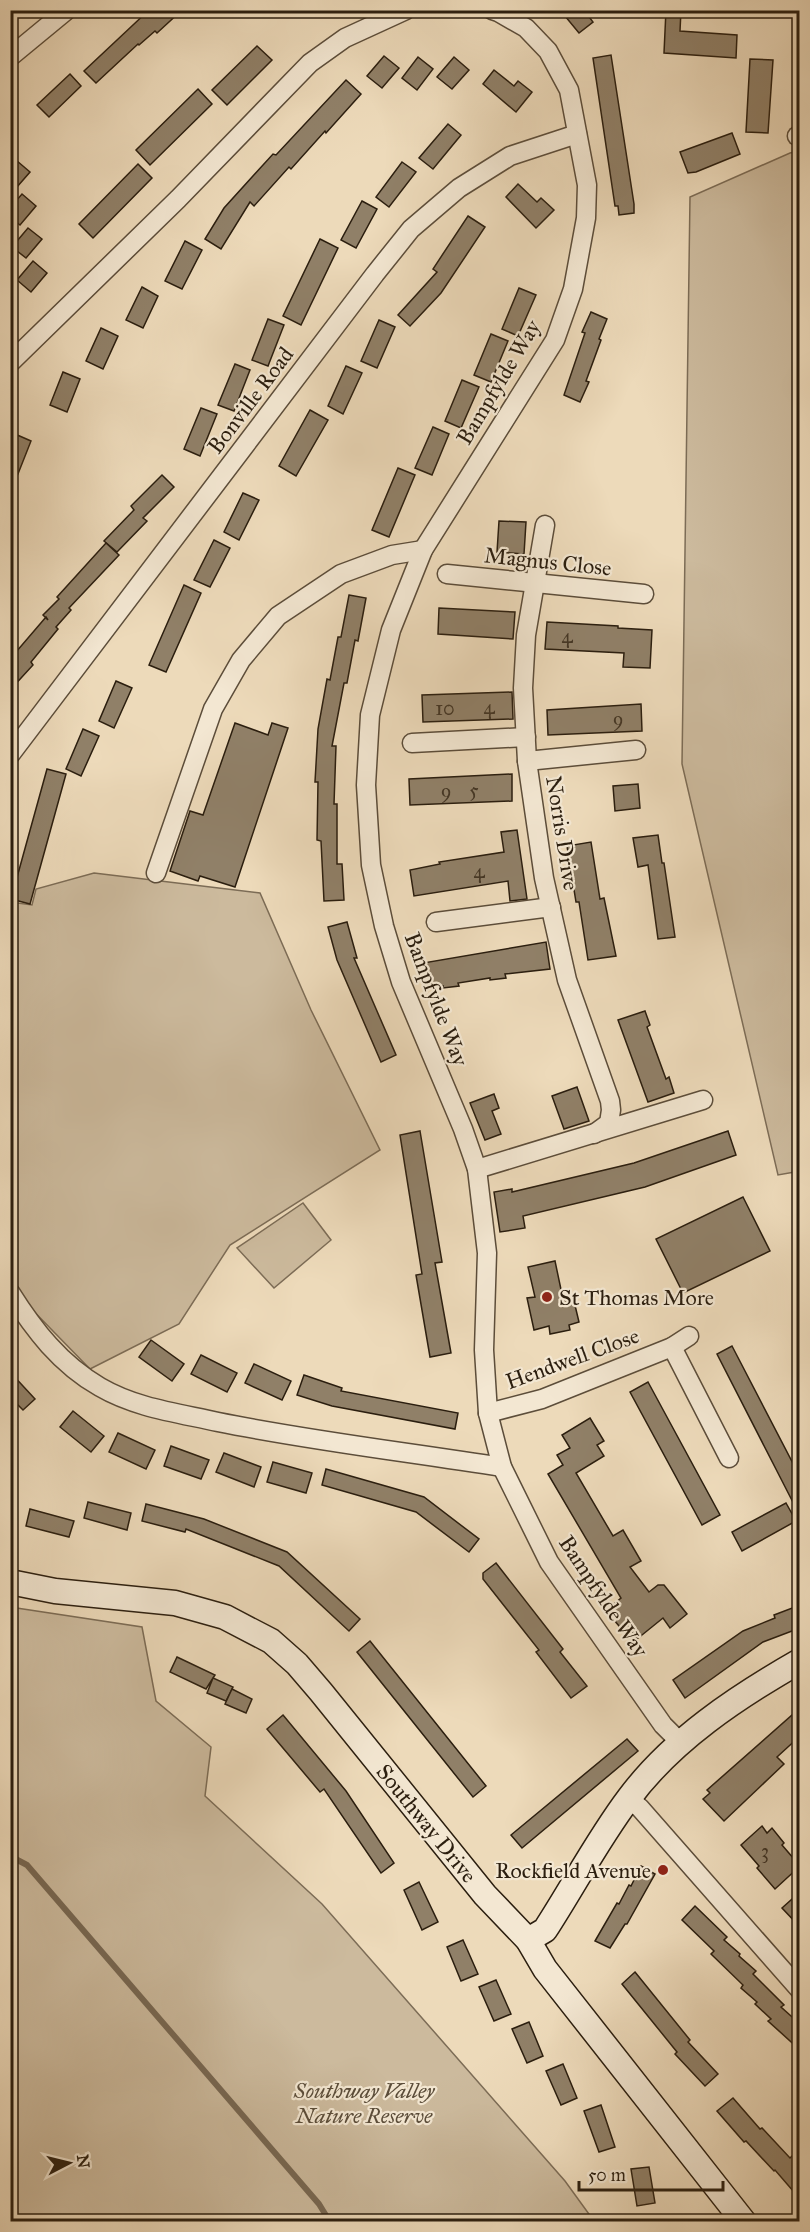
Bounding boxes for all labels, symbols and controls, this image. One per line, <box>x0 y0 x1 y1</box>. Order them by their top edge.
street label: Bampfylde Way <box>451 314 547 450</box>
street label: Bonville Road <box>202 342 299 459</box>
street label: Magnus Close <box>483 541 613 582</box>
house number: 4 <box>561 624 573 648</box>
house number: 4 <box>483 695 495 719</box>
house number: 10 <box>435 696 455 720</box>
house number: 9 <box>613 707 623 731</box>
street label: Norris Drive <box>540 774 585 892</box>
house number: 5 <box>469 778 479 802</box>
house number: 9 <box>441 779 451 803</box>
house number: 4 <box>473 859 485 883</box>
street label: Bampfylde Way <box>399 929 475 1070</box>
place label: St Thomas More <box>559 1284 714 1311</box>
marker: St Thomas More <box>540 1290 554 1304</box>
street label: Hendwell Close <box>502 1322 643 1395</box>
street label: Bampfylde Way <box>553 1530 655 1663</box>
street label: Southway Drive <box>371 1759 483 1888</box>
house number: 3 <box>761 1839 769 1863</box>
place label: Rockfield Avenue <box>495 1857 651 1884</box>
marker: Rockfield Avenue <box>656 1863 670 1877</box>
park label: Southway Valley Nature Reserve <box>293 2077 435 2129</box>
north arrow <box>39 2133 99 2193</box>
text: N <box>73 2153 94 2170</box>
scale bar <box>579 2154 723 2192</box>
text: 50 m <box>588 2164 626 2186</box>

